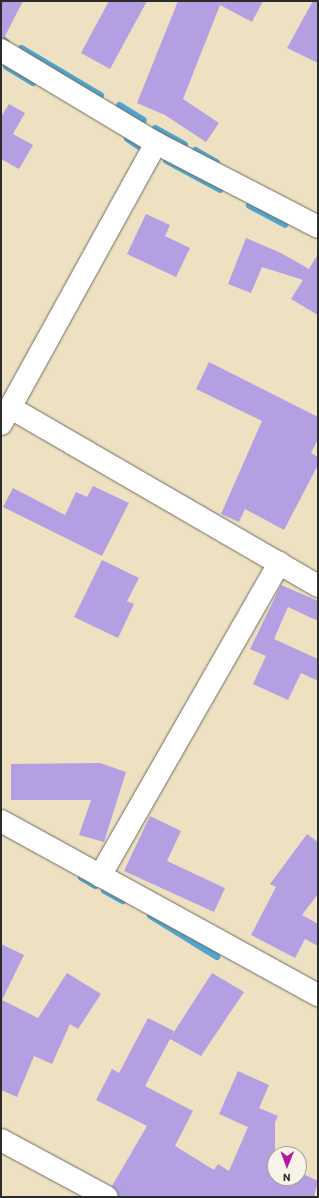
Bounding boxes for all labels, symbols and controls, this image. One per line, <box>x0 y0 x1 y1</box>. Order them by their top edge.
north arrow <box>267 1146 307 1186</box>
text: N <box>283 1171 291 1184</box>

